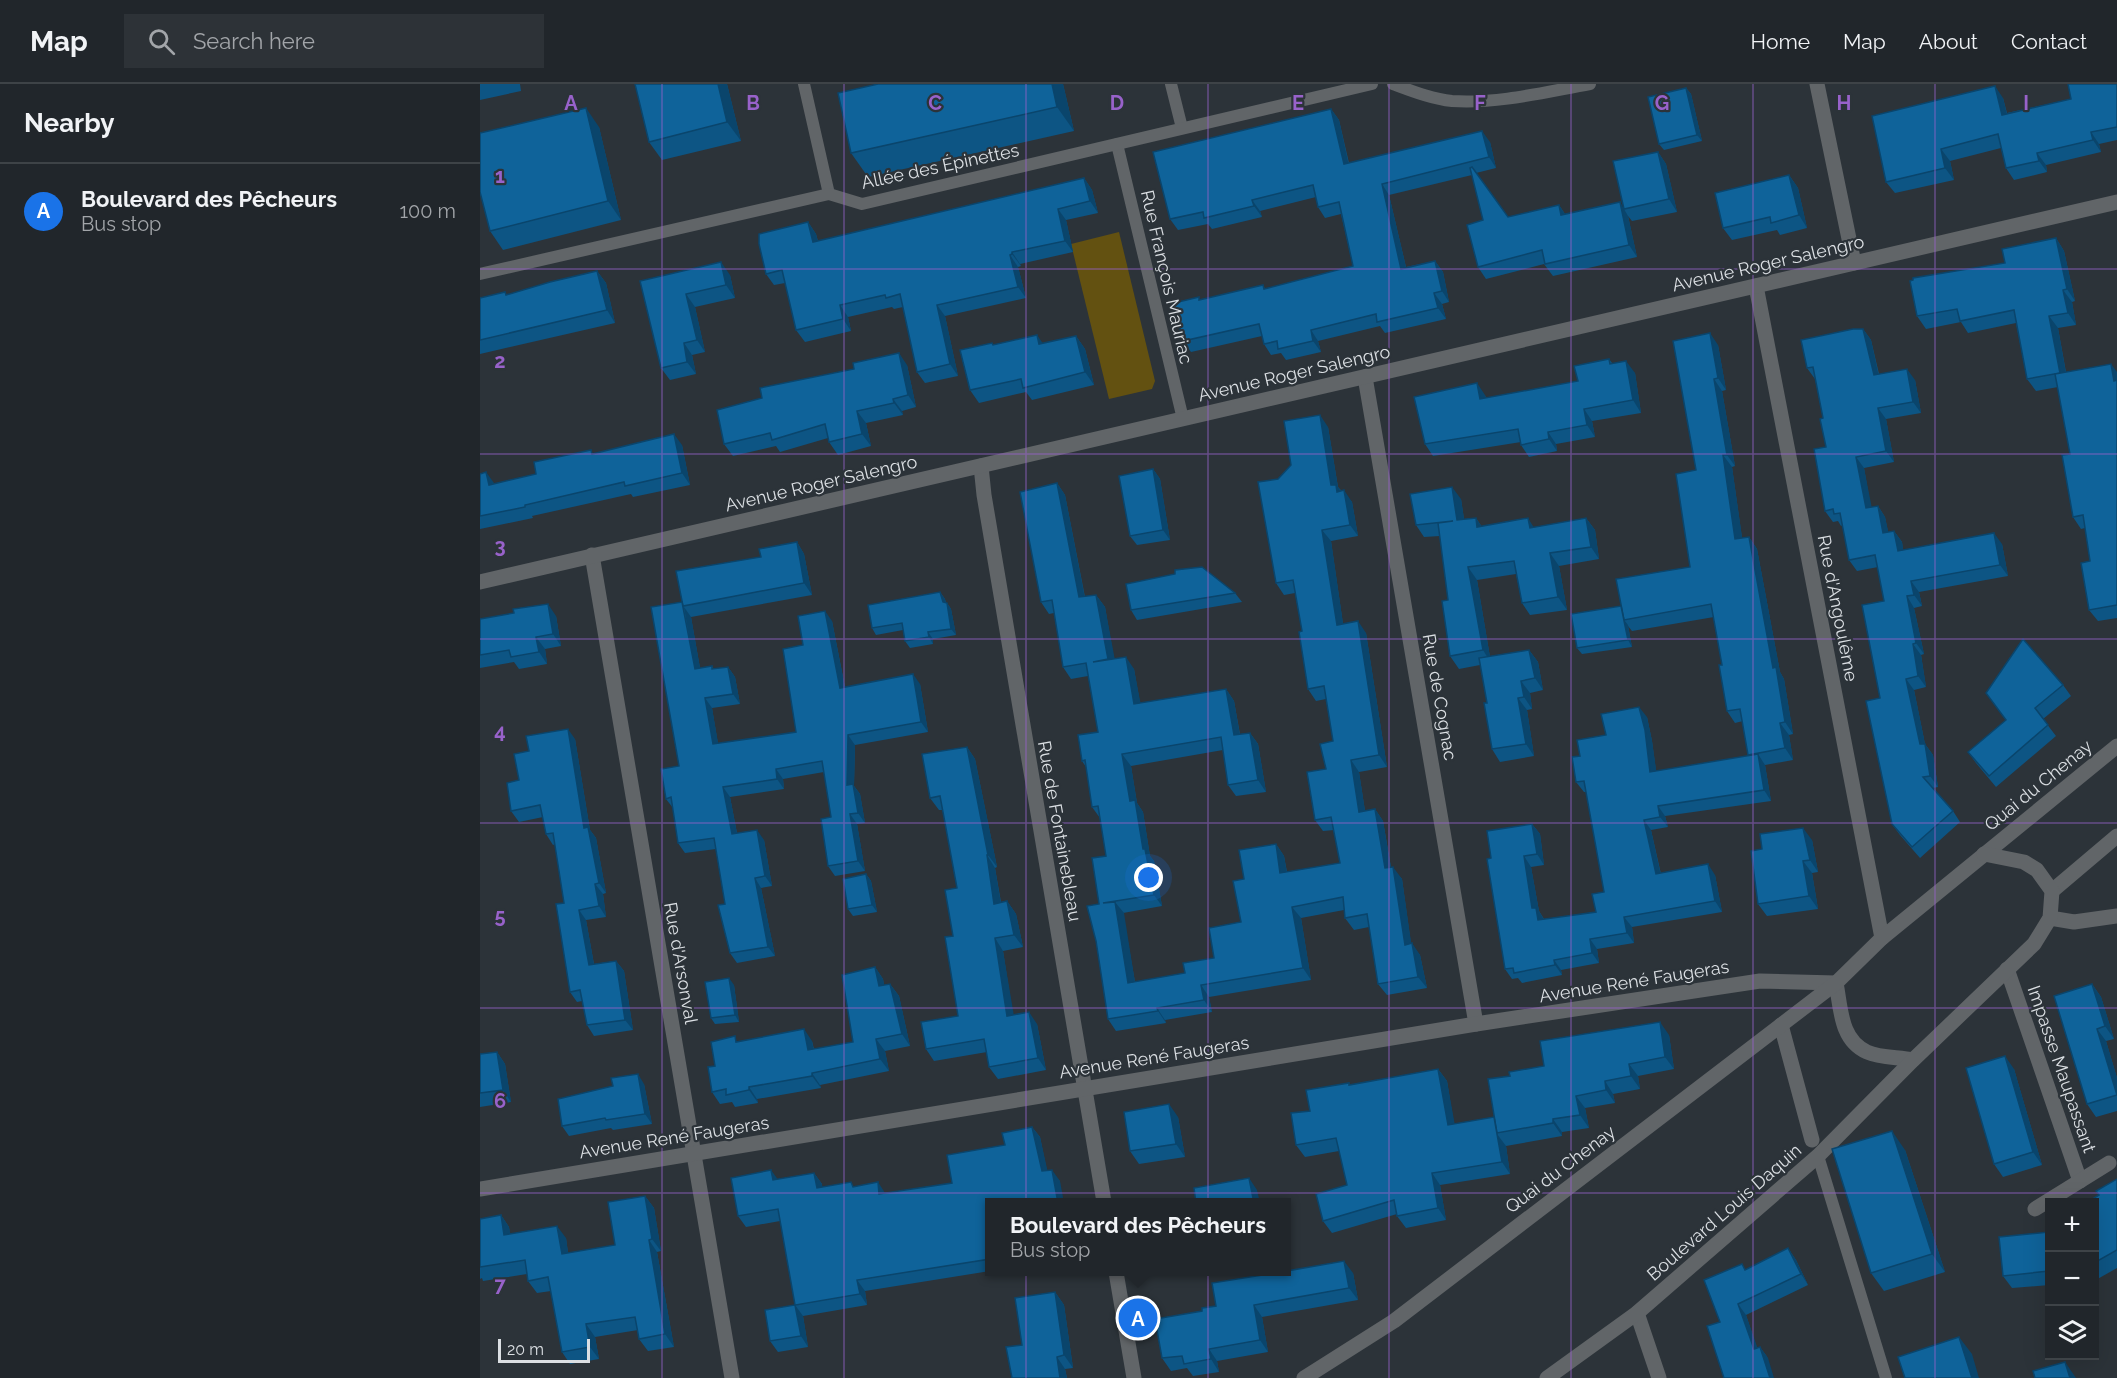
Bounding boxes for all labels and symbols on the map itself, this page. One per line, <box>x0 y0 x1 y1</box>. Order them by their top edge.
text: A <box>564 91 578 115</box>
text: B <box>746 91 760 115</box>
text: C <box>928 91 942 115</box>
text: D <box>1110 91 1124 115</box>
text: E <box>1292 91 1304 115</box>
text: F <box>1474 91 1486 115</box>
text: G <box>1655 91 1669 115</box>
text: H <box>1837 91 1851 115</box>
text: I <box>2023 91 2029 115</box>
street label: Allée des Épinettes <box>859 138 1021 193</box>
text: 1 <box>495 164 505 188</box>
street label: Rue François Mauriac <box>1137 188 1197 366</box>
street label: Avenue Roger Salengro <box>1670 231 1866 295</box>
street label: Avenue Roger Salengro <box>1196 341 1392 405</box>
text: 2 <box>494 349 506 373</box>
street label: Avenue Roger Salengro <box>723 451 919 515</box>
street label: Rue d'Angoulême <box>1813 533 1863 683</box>
text: 3 <box>494 534 506 558</box>
street label: Rue de Cognac <box>1419 632 1461 762</box>
text: 4 <box>494 719 506 743</box>
street label: Quai du Chenay <box>1980 735 2096 835</box>
street label: Rue de Fontainebleau <box>1034 739 1086 923</box>
your location <box>1134 863 1163 892</box>
street label: Rue d'Arsonval <box>660 900 702 1026</box>
text: 5 <box>494 904 506 928</box>
street label: Avenue René Faugeras <box>1538 956 1731 1006</box>
street label: Impasse Maupassant <box>2024 983 2100 1155</box>
street label: Avenue René Faugeras <box>1058 1032 1251 1082</box>
text: 6 <box>494 1089 506 1113</box>
street label: Avenue René Faugeras <box>578 1112 771 1162</box>
street label: Quai du Chenay <box>1501 1121 1619 1217</box>
street label: Boulevard Louis Daquin <box>1643 1139 1805 1285</box>
text: 7 <box>494 1273 506 1297</box>
pin: A <box>1118 1296 1158 1340</box>
scale bar <box>498 1336 590 1364</box>

